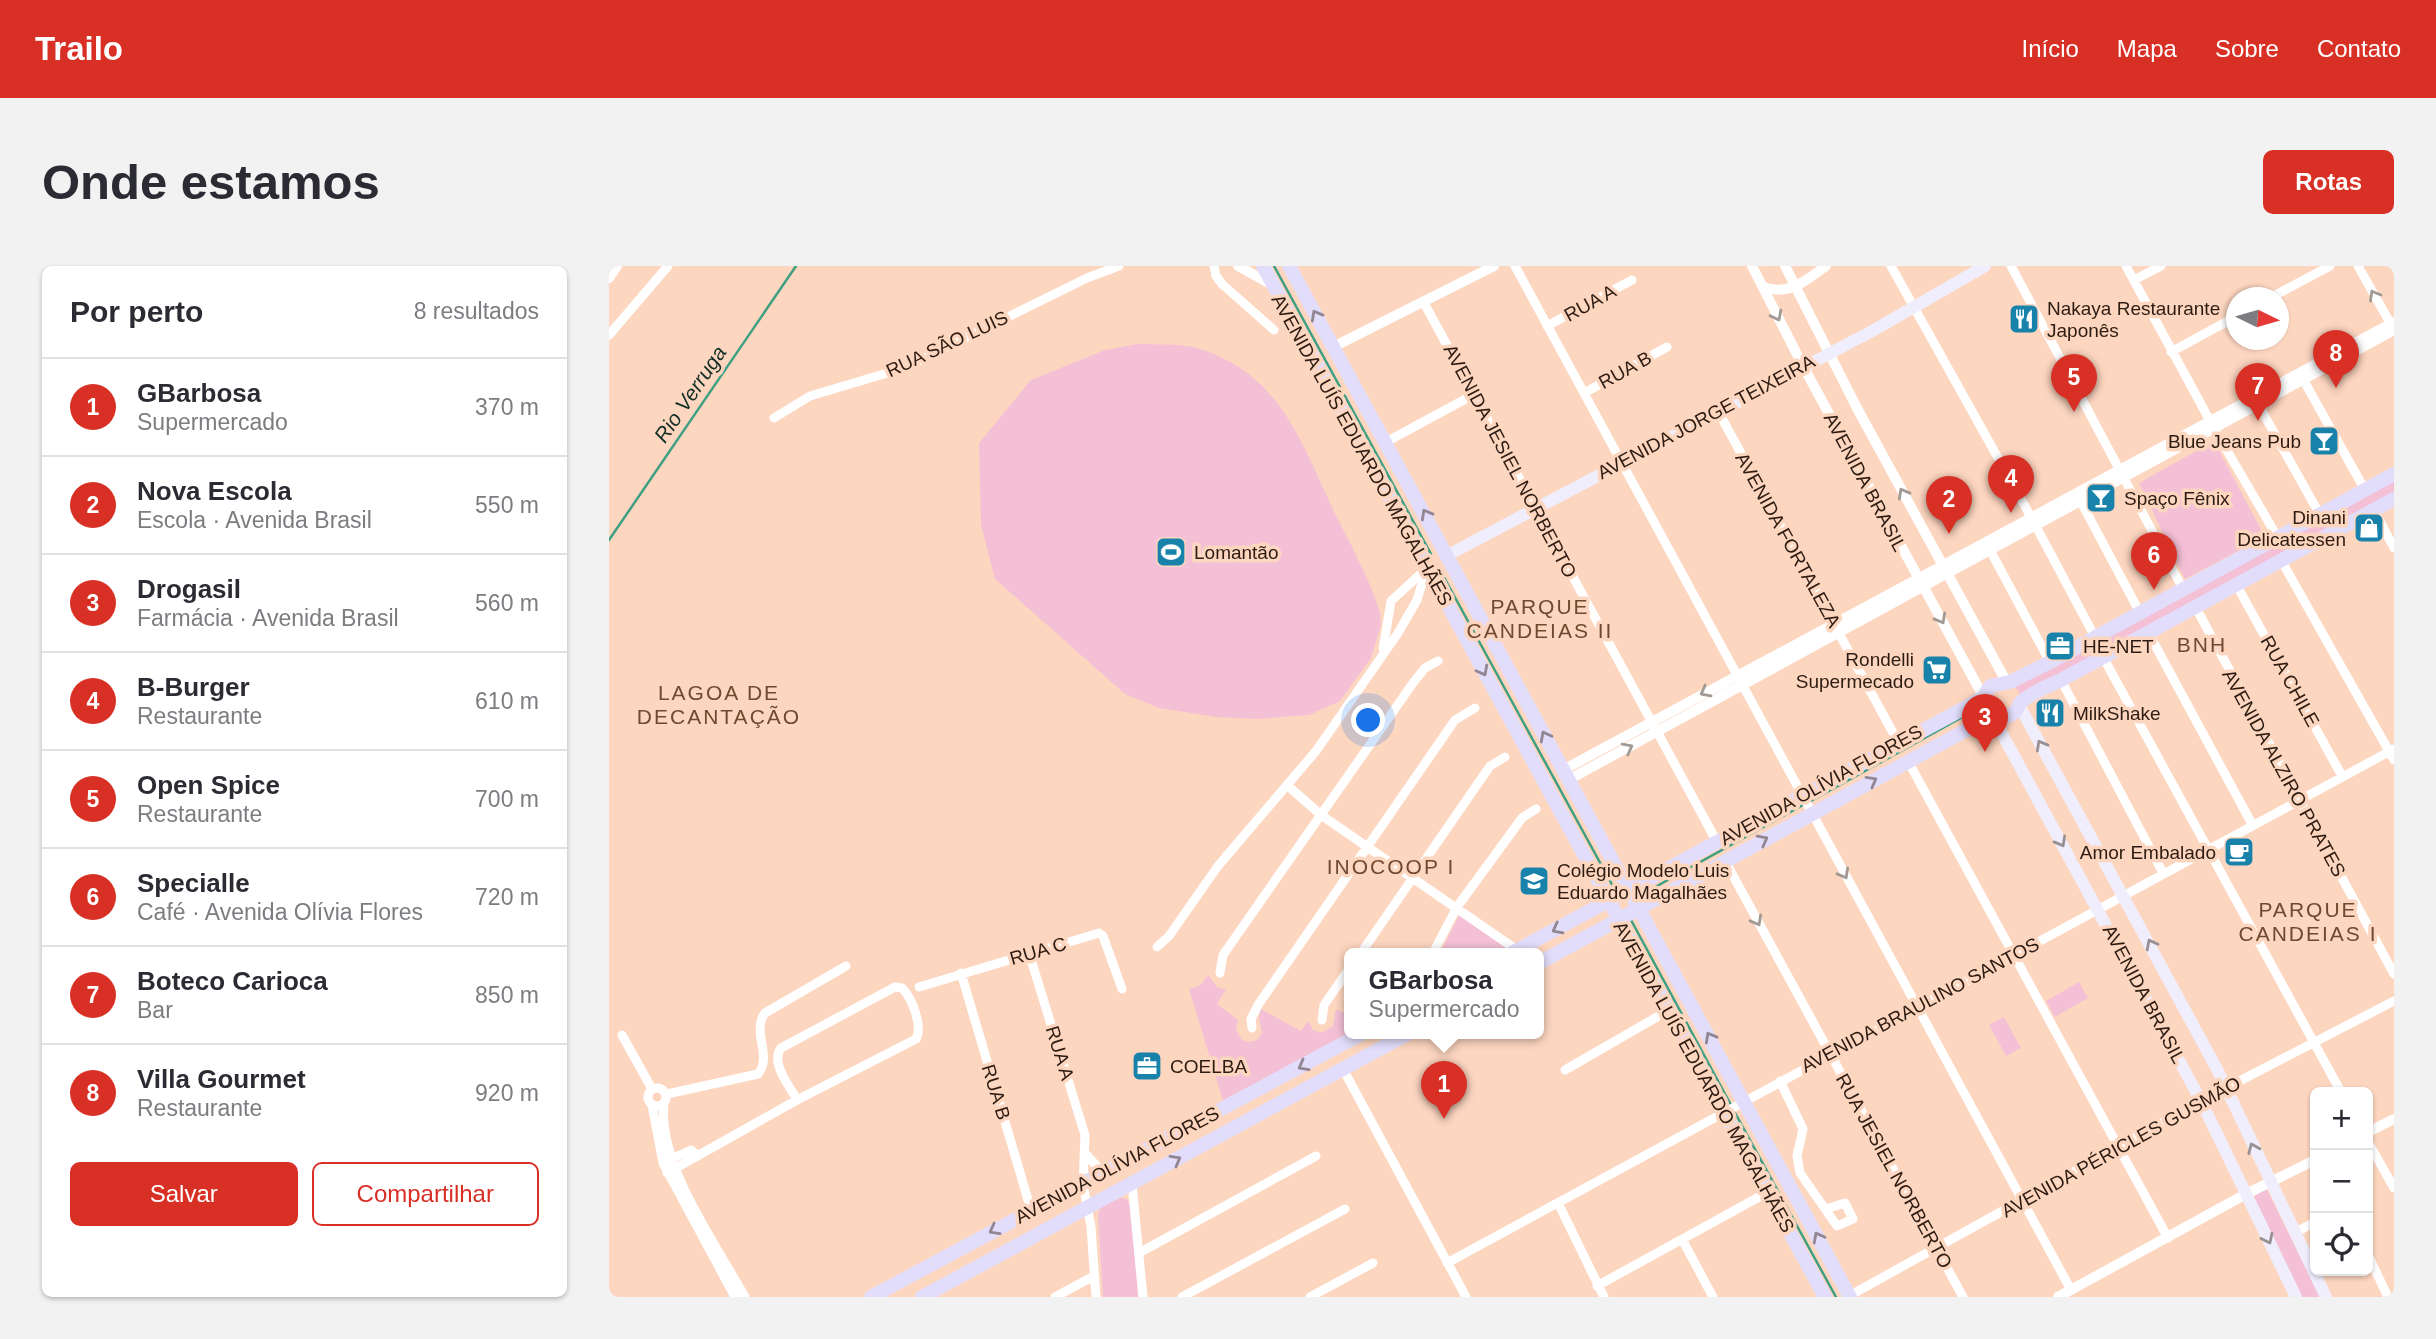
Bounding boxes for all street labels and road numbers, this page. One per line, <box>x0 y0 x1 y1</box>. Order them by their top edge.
street label: RUA A <box>1560 280 1620 326</box>
street label: AVENIDA LUÍS EDUARDO MAGALHÃES <box>1267 291 1457 609</box>
street label: RUA SÃO LUIS <box>883 307 1011 381</box>
street label: AVENIDA JESIEL NORBERTO <box>1439 341 1581 581</box>
street label: RUA B <box>1595 347 1655 393</box>
street label: AVENIDA JORGE TEIXEIRA <box>1594 350 1819 483</box>
street label: AVENIDA BRASIL <box>1820 409 1910 555</box>
street label: AVENIDA FORTALEZA <box>1731 449 1845 631</box>
street label: RUA CHILE <box>2257 632 2323 730</box>
street label: AVENIDA ALZIRO PRATES <box>2218 666 2350 880</box>
street label: AVENIDA OLÍVIA FLORES <box>1716 721 1926 849</box>
street label: AVENIDA LUÍS EDUARDO MAGALHÃES <box>1609 918 1799 1236</box>
street label: AVENIDA BRASIL <box>2099 921 2189 1067</box>
street label: RUA C <box>1007 933 1069 969</box>
street label: AVENIDA BRAULINO SANTOS <box>1797 933 2043 1077</box>
street label: RUA A <box>1042 1023 1078 1083</box>
street label: RUA B <box>978 1062 1014 1122</box>
street label: RUA JESIEL NORBERTO <box>1832 1070 1956 1272</box>
street label: AVENIDA PÉRICLES GUSMÃO <box>1998 1072 2244 1222</box>
street label: AVENIDA OLÍVIA FLORES <box>1012 1102 1222 1228</box>

